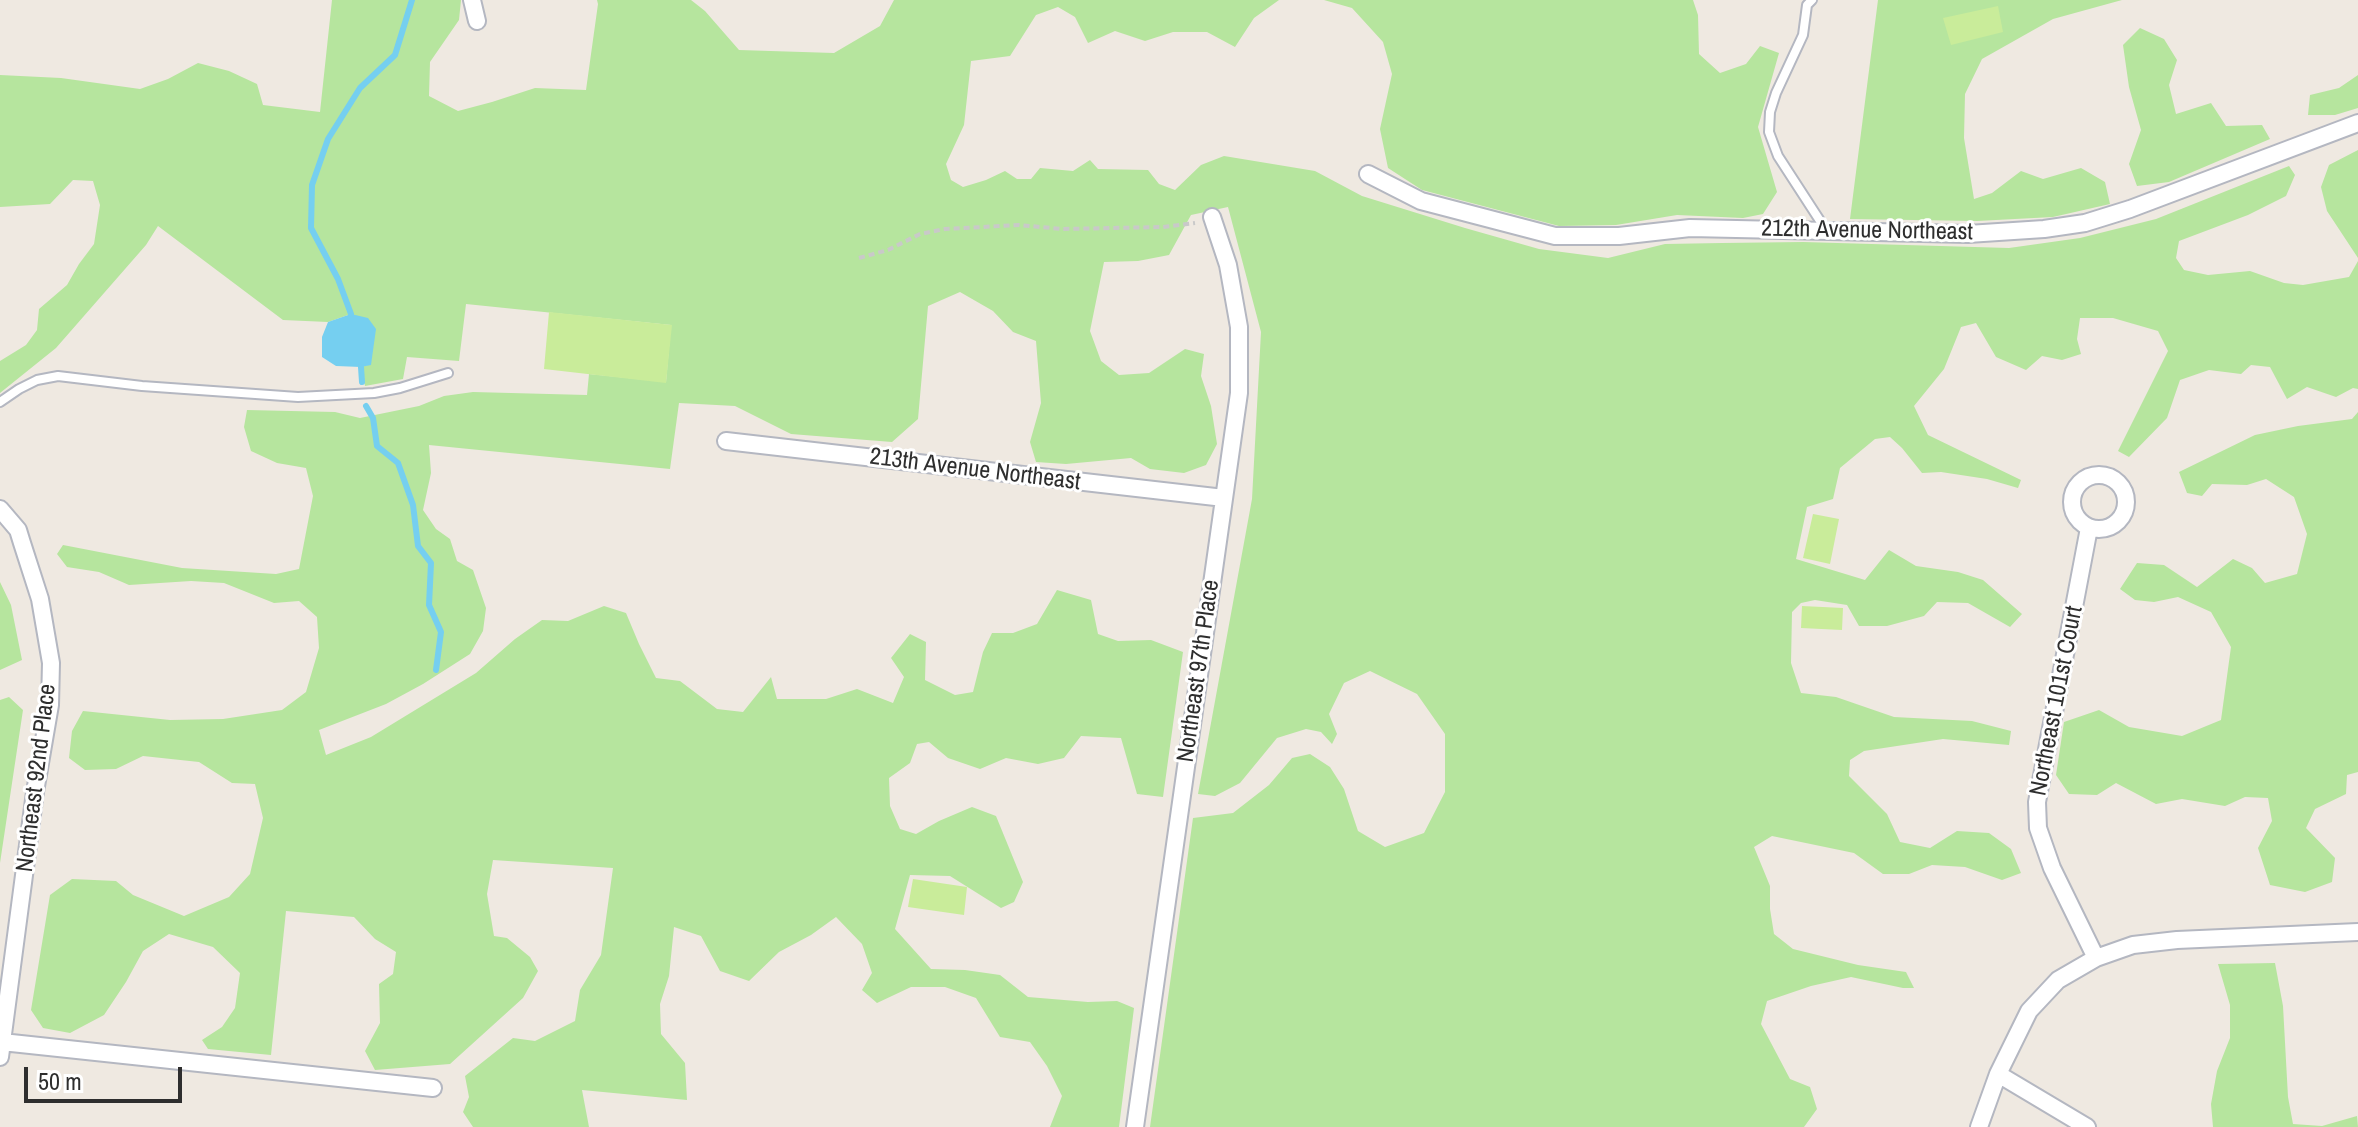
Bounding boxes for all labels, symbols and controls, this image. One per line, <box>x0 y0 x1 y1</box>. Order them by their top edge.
street label: 212th Avenue Northeast <box>1761 215 1973 247</box>
street label: 213th Avenue Northeast <box>868 443 1082 497</box>
street label: Northeast 97th Place <box>1172 578 1226 764</box>
street label: Northeast 101st Court <box>2024 604 2090 798</box>
street label: Northeast 92nd Place <box>11 682 63 874</box>
scale bar <box>28 1051 186 1101</box>
text: 50 m <box>38 1065 82 1097</box>

